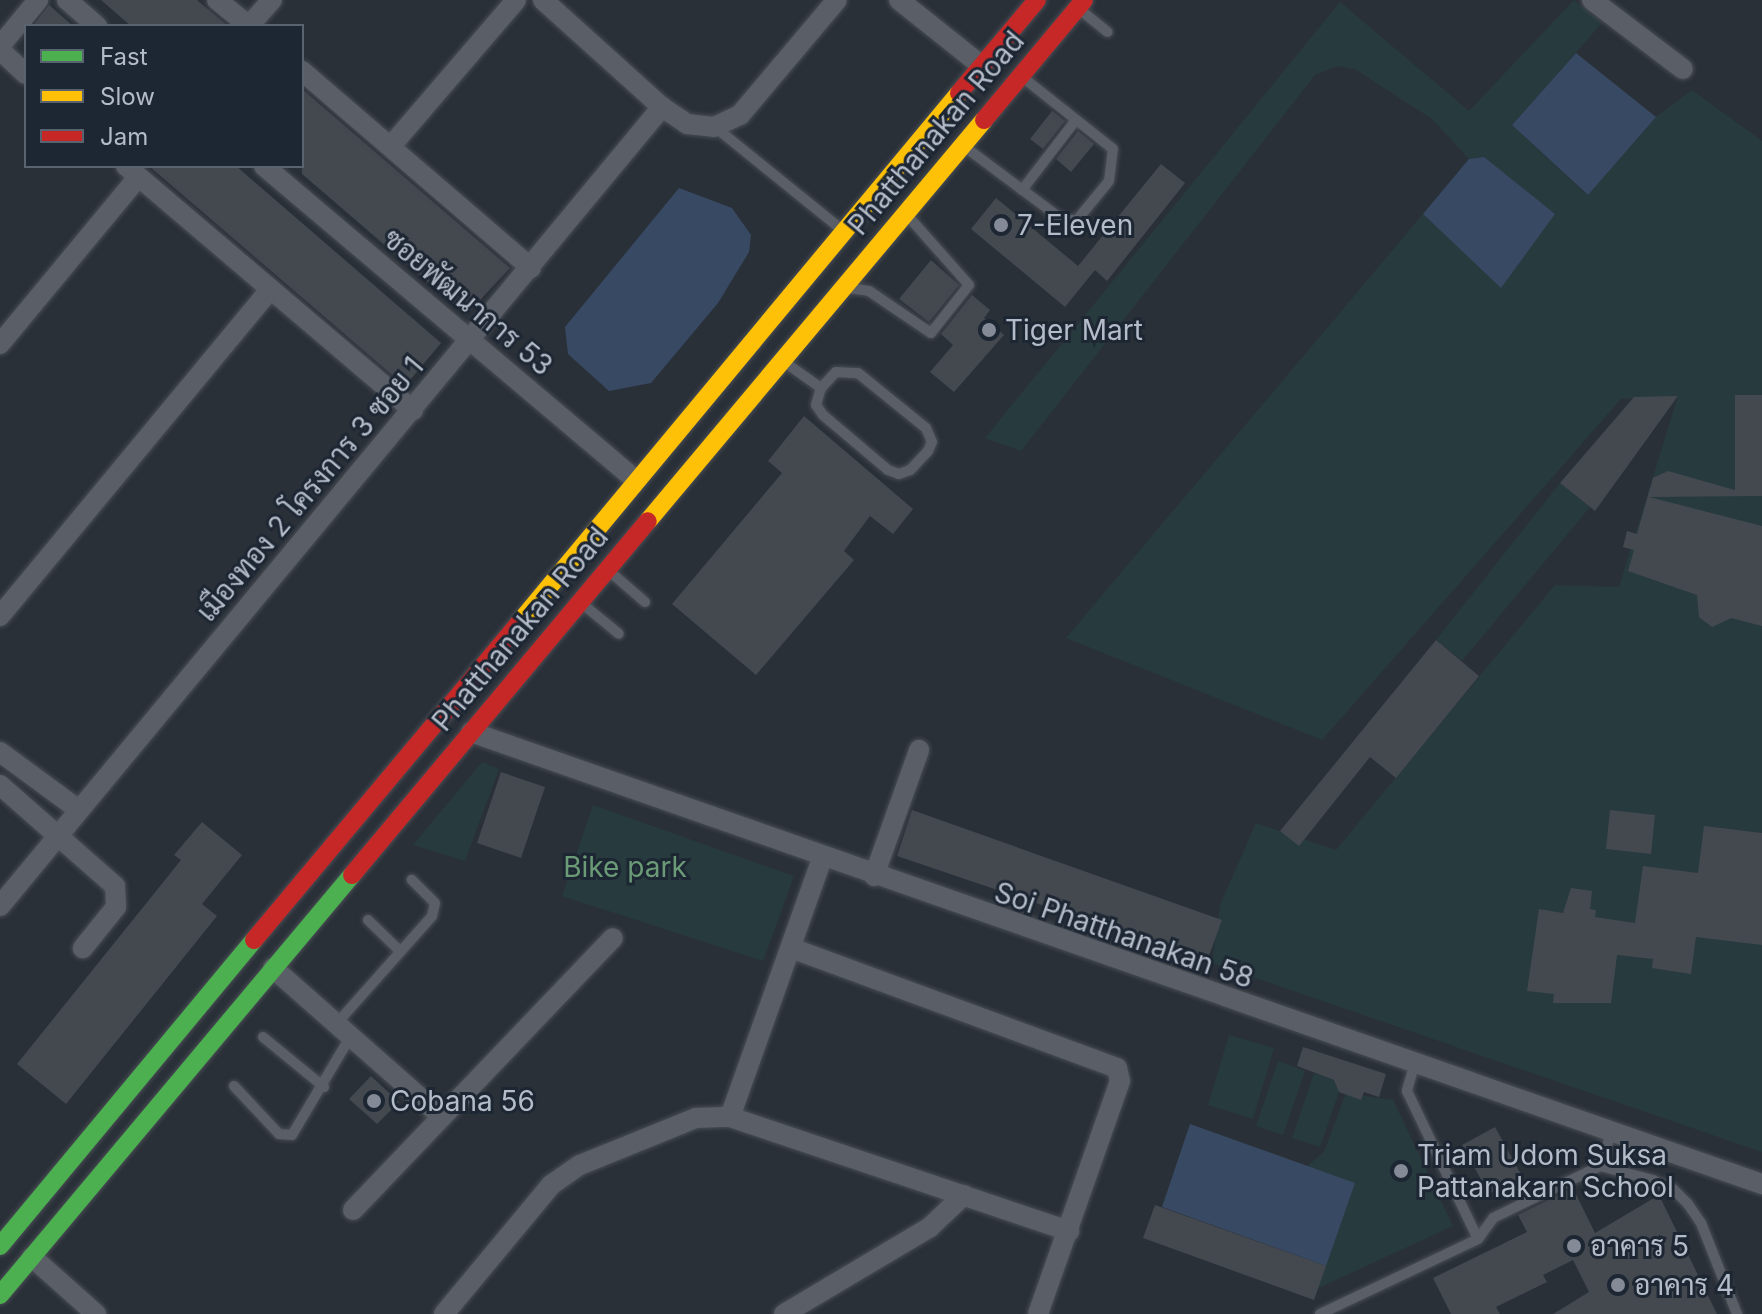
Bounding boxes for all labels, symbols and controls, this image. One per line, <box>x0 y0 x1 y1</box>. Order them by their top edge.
legend <box>24 24 304 168</box>
street label: Phatthanakan Road <box>841 24 1031 242</box>
text: Fast <box>100 42 148 71</box>
text: Slow <box>100 82 155 111</box>
text: Jam <box>100 122 148 151</box>
place label: 7-Eleven <box>1017 208 1133 242</box>
marker: 7-Eleven <box>992 216 1010 234</box>
street label: ซอยพัฒนาการ 53 <box>377 222 559 382</box>
place label: Tiger Mart <box>1005 313 1143 347</box>
marker: Tiger Mart <box>980 321 998 339</box>
street label: เมืองทอง 2 โครงการ 3 ซอย 1 <box>190 350 430 628</box>
street label: Phatthanakan Road <box>425 520 615 738</box>
park label: Bike park <box>563 850 687 884</box>
street label: Soi Phatthanakan 58 <box>990 875 1258 995</box>
place label: Cobana 56 <box>390 1084 535 1118</box>
marker: Cobana 56 <box>365 1092 383 1110</box>
place label: Triam Udom Suksa Pattanakarn School <box>1417 1138 1674 1204</box>
marker: Triam Udom Suksa Pattanakarn School <box>1392 1162 1410 1180</box>
place label: อาคาร 5 <box>1590 1229 1689 1263</box>
marker: อาคาร 5 <box>1565 1237 1583 1255</box>
place label: อาคาร 4 <box>1634 1268 1734 1302</box>
marker: อาคาร 4 <box>1609 1276 1627 1294</box>

